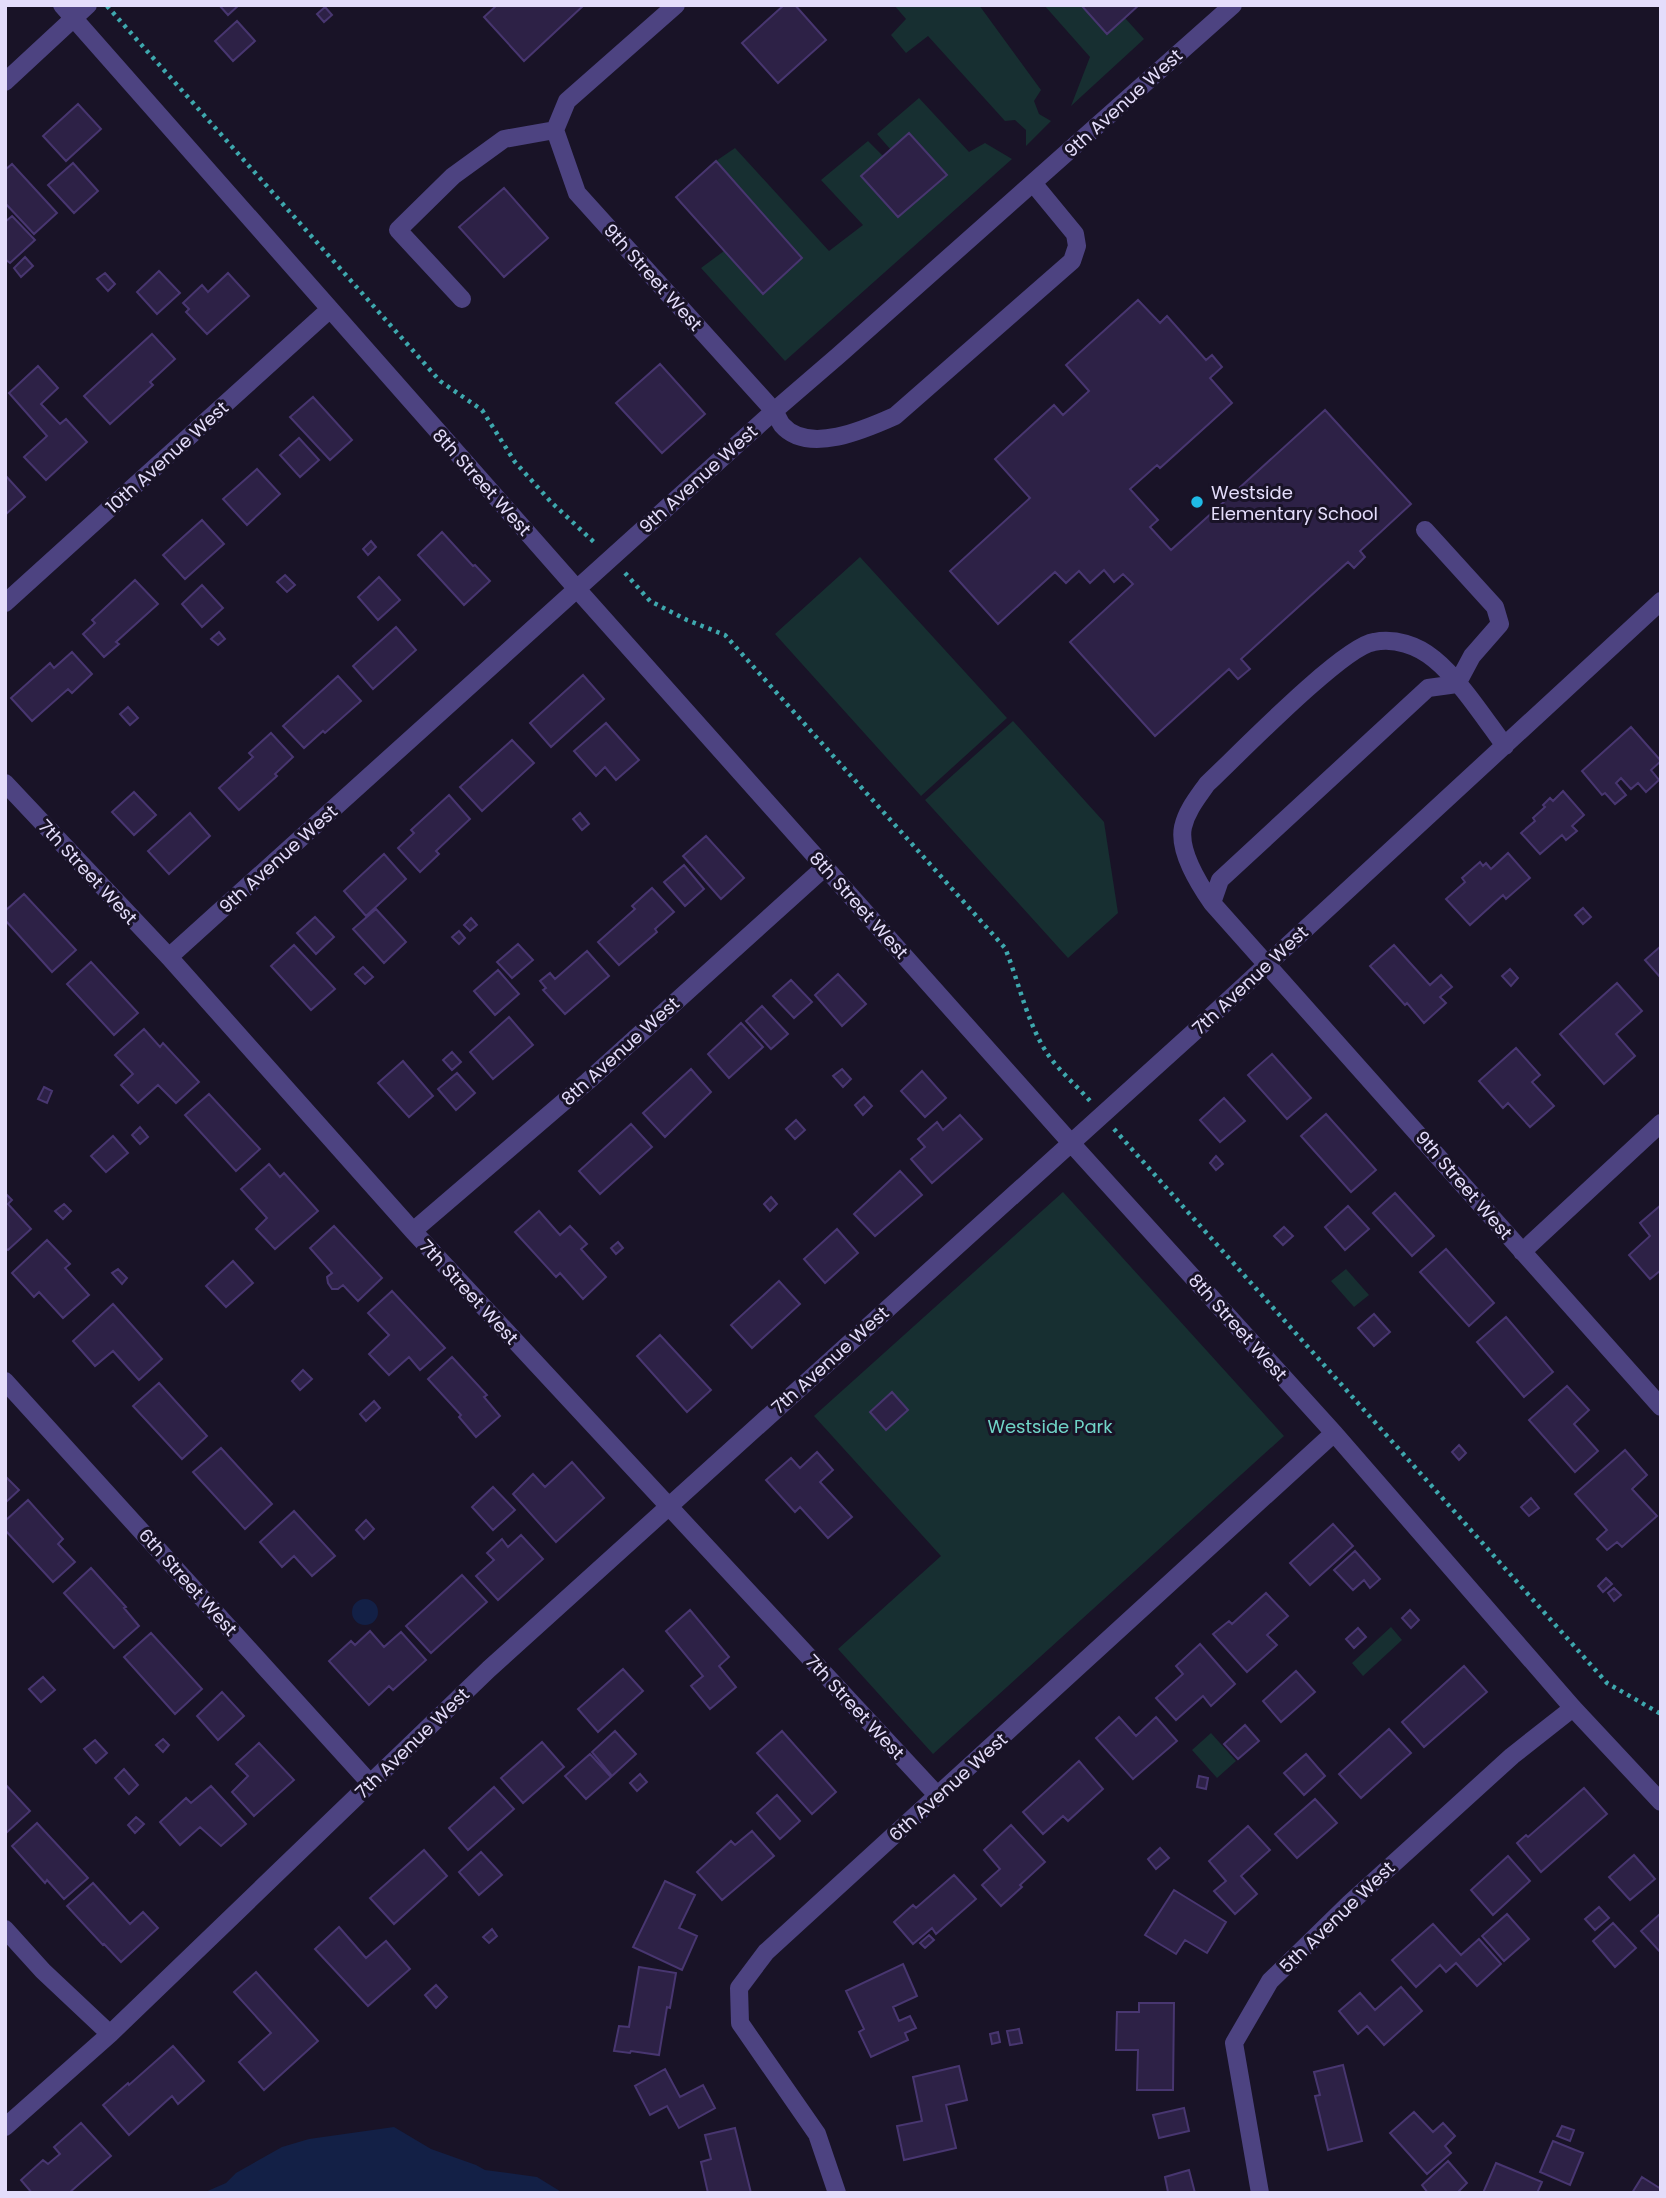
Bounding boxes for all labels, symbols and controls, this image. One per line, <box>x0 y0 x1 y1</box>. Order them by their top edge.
street label: 9th Avenue West <box>1058 43 1188 163</box>
street label: 9th Street West <box>598 218 708 336</box>
street label: 10th Avenue West <box>100 395 234 519</box>
street label: 9th Avenue West <box>633 419 763 539</box>
street label: 8th Street West <box>427 423 537 541</box>
place label: Westside Elementary School <box>1211 480 1378 526</box>
marker: Westside Elementary School <box>1189 494 1205 510</box>
street label: 9th Avenue West <box>213 799 343 919</box>
street label: 7th Street West <box>33 814 143 930</box>
street label: 8th Street West <box>804 846 914 964</box>
street label: 7th Avenue West <box>1187 920 1313 1040</box>
street label: 8th Avenue West <box>555 991 685 1111</box>
street label: 9th Street West <box>1410 1125 1518 1245</box>
street label: 7th Street West <box>414 1234 524 1350</box>
street label: 8th Street West <box>1183 1268 1293 1386</box>
street label: 7th Avenue West <box>766 1301 894 1419</box>
park label: Westside Park <box>987 1414 1113 1439</box>
street label: 6th Street West <box>133 1523 243 1641</box>
street label: 7th Street West <box>800 1649 910 1765</box>
street label: 7th Avenue West <box>349 1682 475 1804</box>
street label: 6th Avenue West <box>883 1727 1013 1847</box>
street label: 5th Avenue West <box>1274 1855 1400 1979</box>

